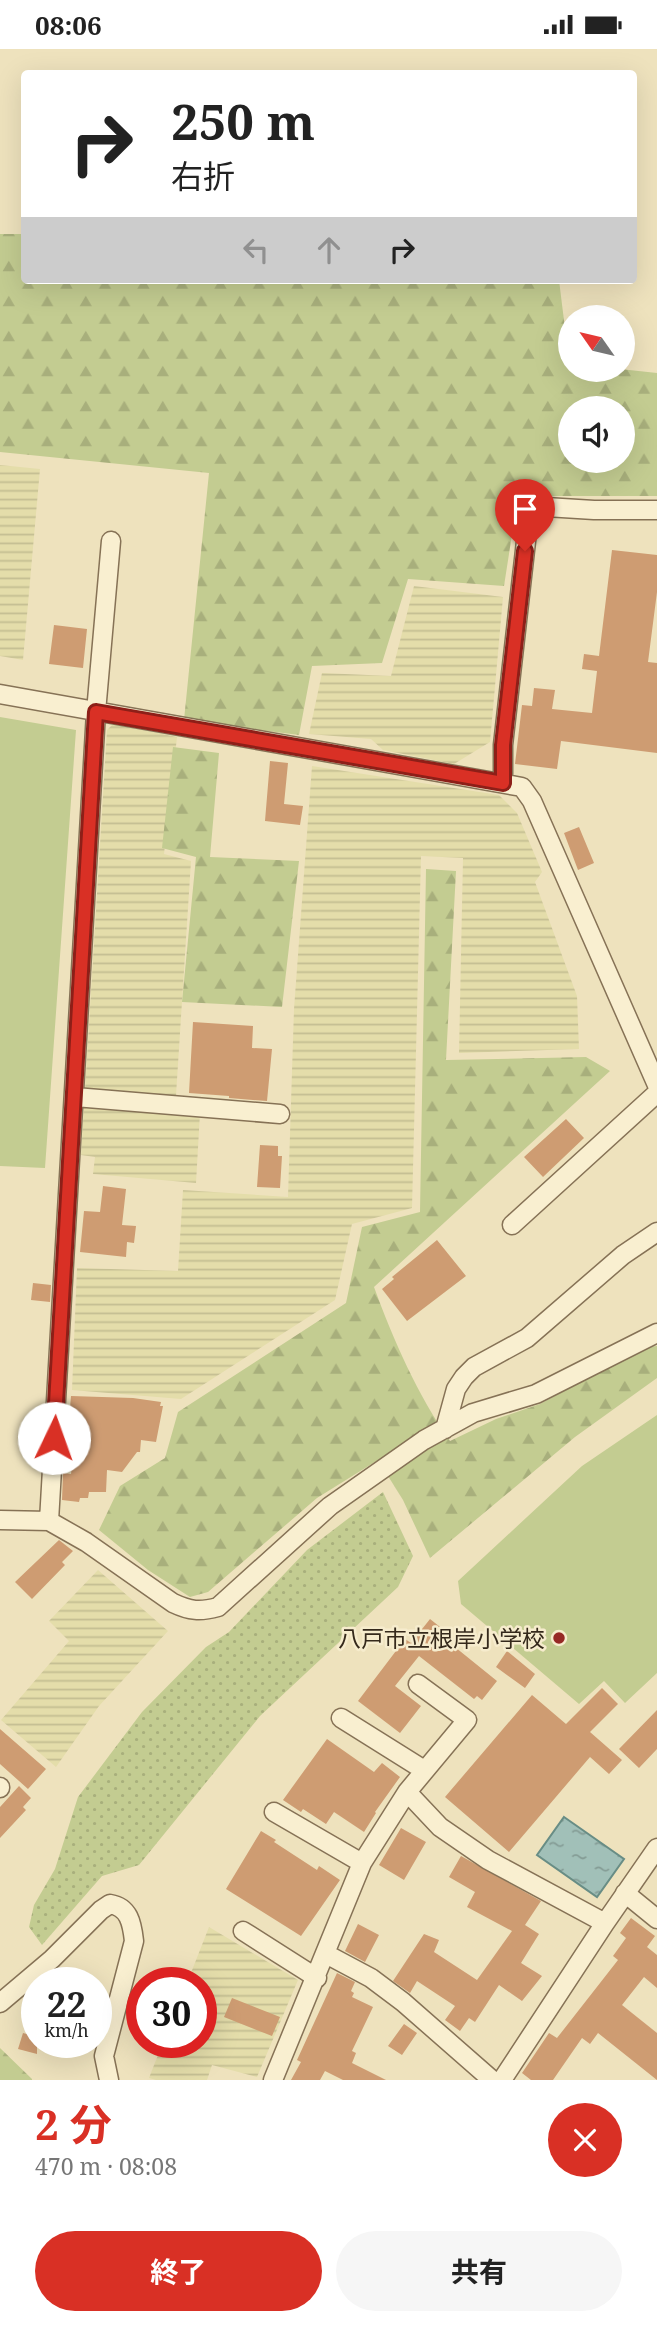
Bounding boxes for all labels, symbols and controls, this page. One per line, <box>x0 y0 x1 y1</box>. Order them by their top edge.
text: 08:06 <box>35 7 102 43</box>
text: 250 m <box>171 88 315 154</box>
icon: right <box>56 98 147 189</box>
text: 右折 <box>171 154 235 197</box>
icon: left <box>237 231 275 269</box>
icon: ahead <box>310 231 348 269</box>
icon: right <box>383 231 421 269</box>
north arrow <box>558 305 635 381</box>
map controls <box>558 305 635 473</box>
button: sound <box>558 396 635 473</box>
pin <box>495 479 555 551</box>
icon: arrive <box>506 490 544 528</box>
position arrow <box>17 1401 91 1475</box>
place label: 八戸市立根岸小学校 <box>338 1622 545 1654</box>
marker: 八戸市立根岸小学校 <box>551 1630 567 1646</box>
speed limit sign: 30 <box>126 1967 217 2058</box>
text: 22 <box>47 1980 86 2027</box>
text: km/h <box>44 2018 89 2042</box>
text: 2 分 <box>35 2095 112 2152</box>
button: close <box>548 2103 622 2177</box>
text: 470 m · 08:08 <box>35 2150 177 2182</box>
button: 終了 <box>35 2231 322 2311</box>
button: 共有 <box>336 2231 622 2311</box>

